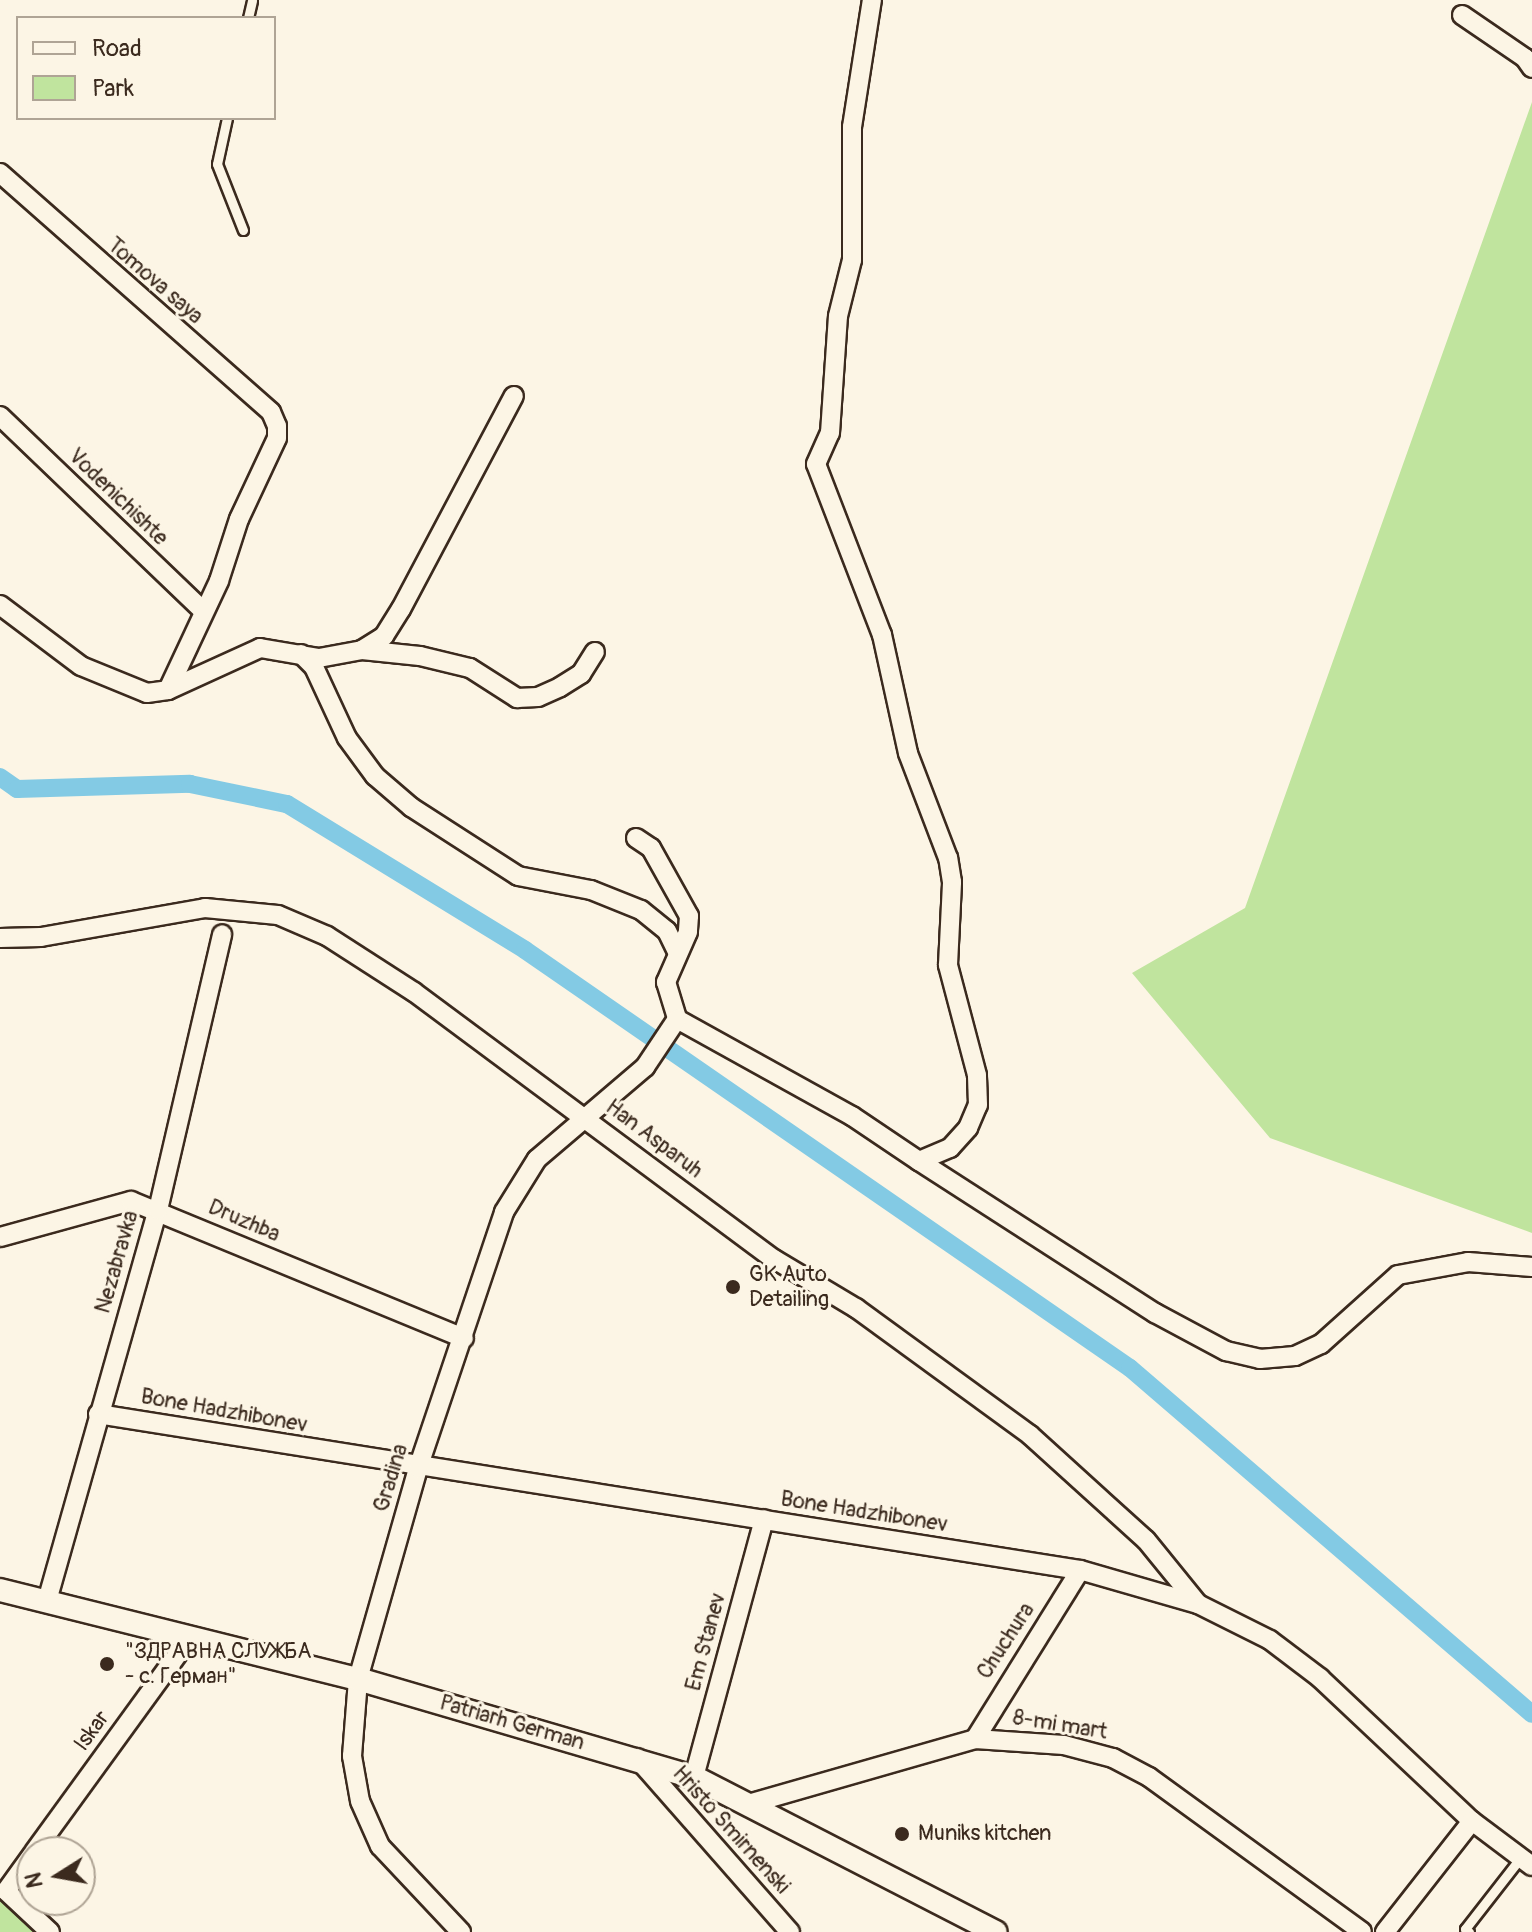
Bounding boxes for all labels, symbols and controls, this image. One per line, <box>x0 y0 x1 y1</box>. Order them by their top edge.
legend <box>16 16 276 120</box>
text: Road <box>92 34 142 63</box>
text: Park <box>92 74 134 103</box>
street label: Tomova saya <box>102 232 208 330</box>
street label: Vodenichishte <box>63 443 173 551</box>
street label: Han Asparuh <box>600 1094 708 1184</box>
street label: Druzhba <box>204 1194 284 1248</box>
street label: Nezabravka <box>90 1208 144 1316</box>
place label: GK Auto Detailing <box>749 1261 829 1312</box>
marker: GK Auto Detailing <box>724 1278 742 1296</box>
street label: Bone Hadzhibonev <box>139 1383 309 1439</box>
street label: Gradina <box>368 1441 414 1515</box>
street label: Bone Hadzhibonev <box>779 1486 949 1538</box>
street label: Em Stanev <box>680 1590 732 1694</box>
street label: Chuchura <box>972 1598 1040 1684</box>
place label: "ЗДРАВНА СЛУЖБА - с. Герман" <box>125 1638 312 1690</box>
marker: "ЗДРАВНА СЛУЖБА - с. Герман" <box>96 1653 118 1675</box>
street label: Patriarh German <box>437 1690 587 1756</box>
street label: 8-mi mart <box>1011 1705 1109 1745</box>
street label: Iskar <box>69 1706 115 1756</box>
street label: Hristo Smirnenski <box>667 1761 795 1899</box>
place label: Muniks kitchen <box>918 1821 1051 1847</box>
marker: Muniks kitchen <box>893 1825 911 1843</box>
north arrow <box>16 1836 96 1916</box>
text: N <box>19 1870 50 1890</box>

